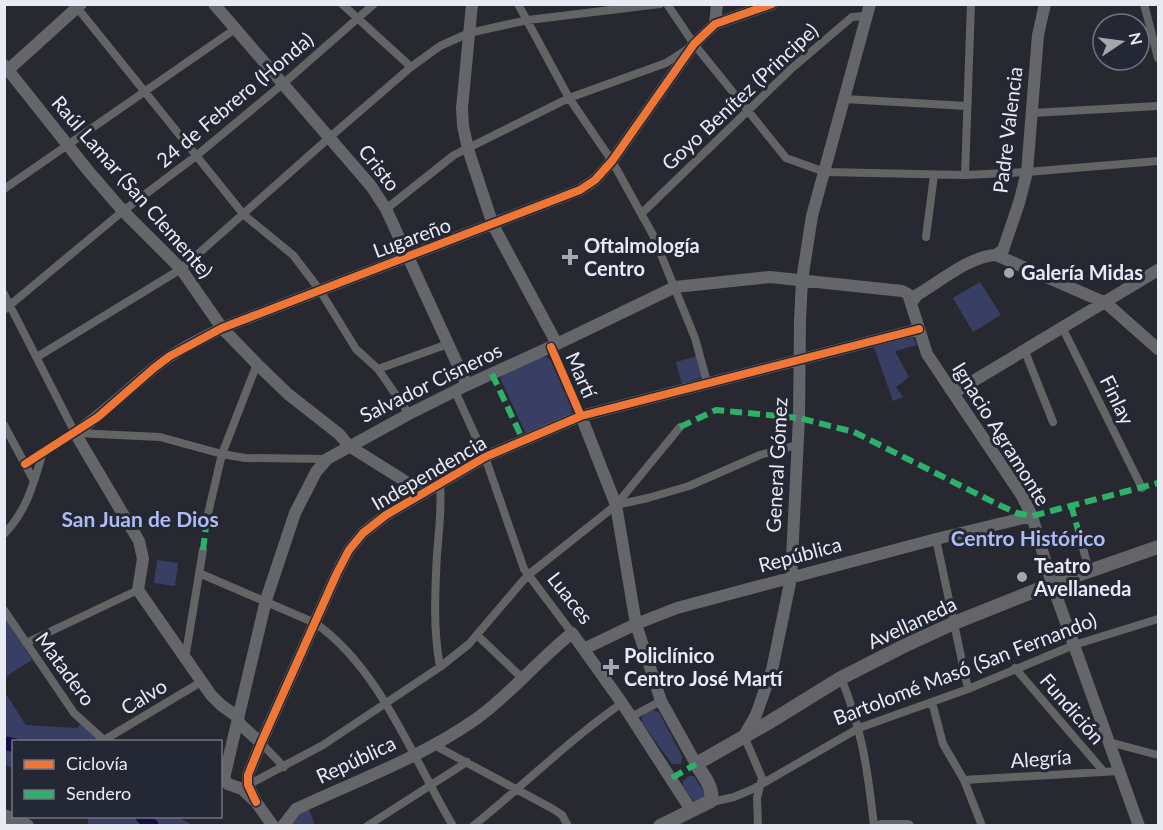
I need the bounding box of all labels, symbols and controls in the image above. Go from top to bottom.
north arrow [1091,12,1151,72]
street label: Goyo Benítez (Principe) [656,18,822,175]
street label: 24 de Febrero (Honda) [151,27,318,172]
text: N [1125,30,1147,47]
street label: Padre Valencia [987,65,1027,195]
street label: Raúl Lamar (San Clemente) [47,90,218,282]
street label: Cristo [354,139,405,195]
street label: Lugareño [369,212,454,262]
place label: Oftalmología Centro [584,233,700,280]
marker: Oftalmología Centro [561,248,579,266]
place label: Galería Midas [1021,260,1143,284]
marker: Galería Midas [1002,266,1016,280]
street label: Salvador Cisneros [355,337,506,427]
street label: Martí [561,348,603,402]
street label: Ignacio Agramonte [948,357,1056,510]
street label: Finlay [1096,371,1140,429]
street label: General Gómez [760,397,792,533]
street label: Independencia [367,430,490,515]
district label: San Juan de Dios [61,506,219,531]
district label: Centro Histórico [951,525,1105,550]
street label: República [756,531,844,577]
place label: Teatro Avellaneda [1033,553,1132,600]
street label: Luaces [543,567,599,628]
marker: Teatro Avellaneda [1015,570,1029,584]
street label: Avellaneda [863,591,960,653]
street label: Bartolomé Masó (San Fernando) [830,607,1100,729]
street label: Matadero [31,627,101,710]
place label: Policlínico Centro José Martí [624,643,784,690]
marker: Policlínico Centro José Martí [602,658,620,676]
street label: Fundición [1036,668,1110,749]
street label: Calvo [116,673,171,719]
street label: República [312,730,399,788]
legend [12,740,222,818]
street label: Alegría [1010,744,1072,772]
text: Ciclovía [66,752,128,774]
text: Sendero [66,782,131,804]

